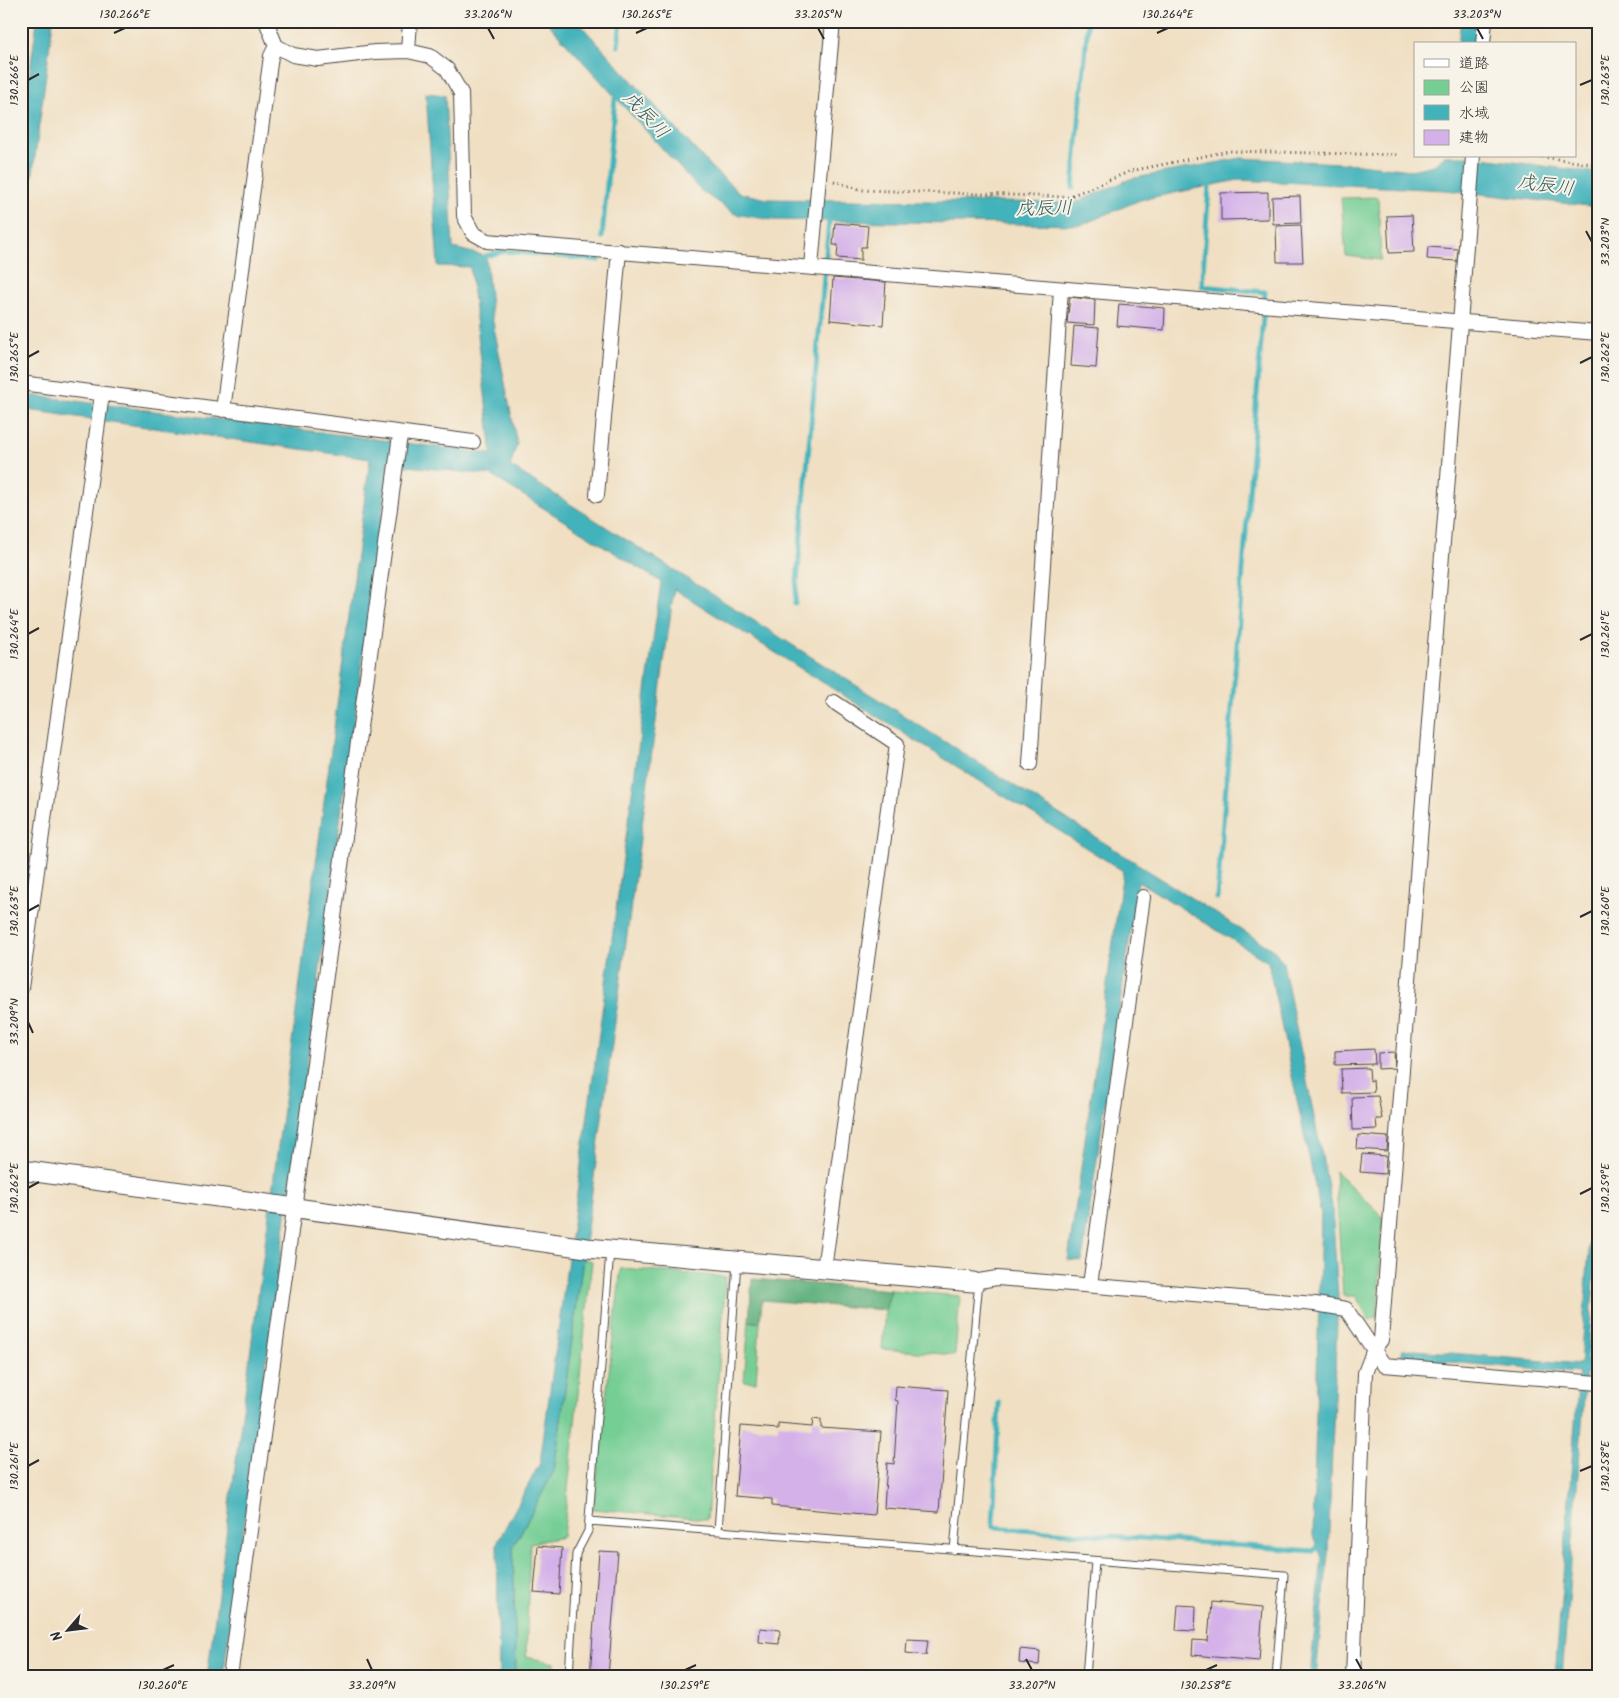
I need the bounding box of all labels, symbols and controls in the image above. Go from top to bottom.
text: 130.266°E [100,5,151,24]
text: 33.206°N [464,5,512,24]
text: 130.265°E [622,5,673,24]
text: 33.205°N [794,5,842,24]
text: 130.264°E [1143,5,1194,24]
text: 33.203°N [1453,5,1501,24]
legend [1414,42,1576,158]
text: 道路 [1459,52,1489,76]
text: 130.266°E [5,54,24,105]
text: 130.263°E [1596,54,1615,106]
text: 公園 [1459,76,1489,100]
water label: 戊辰川 [615,84,676,146]
text: 水域 [1459,102,1489,126]
text: 建物 [1459,126,1489,150]
water label: 戊辰川 [1515,167,1576,205]
water label: 戊辰川 [1015,194,1073,224]
text: 33.203°N [1596,218,1615,266]
text: 130.262°E [1596,330,1615,383]
text: 130.265°E [5,331,24,382]
text: 130.264°E [5,608,24,659]
text: 130.261°E [1596,609,1615,658]
text: 130.263°E [5,885,24,937]
text: 130.260°E [1596,885,1615,936]
text: 33.209°N [5,998,24,1046]
text: 130.262°E [5,1161,24,1214]
text: 130.259°E [1596,1162,1615,1213]
text: 130.258°E [1596,1439,1615,1492]
text: 130.261°E [5,1441,24,1490]
north arrow [42,1606,92,1656]
text: N [46,1626,69,1645]
text: 130.260°E [138,1676,189,1695]
text: 33.209°N [348,1676,396,1695]
text: 130.259°E [660,1676,711,1695]
text: 33.207°N [1008,1676,1056,1695]
text: 130.258°E [1180,1676,1233,1695]
text: 33.206°N [1338,1676,1386,1695]

